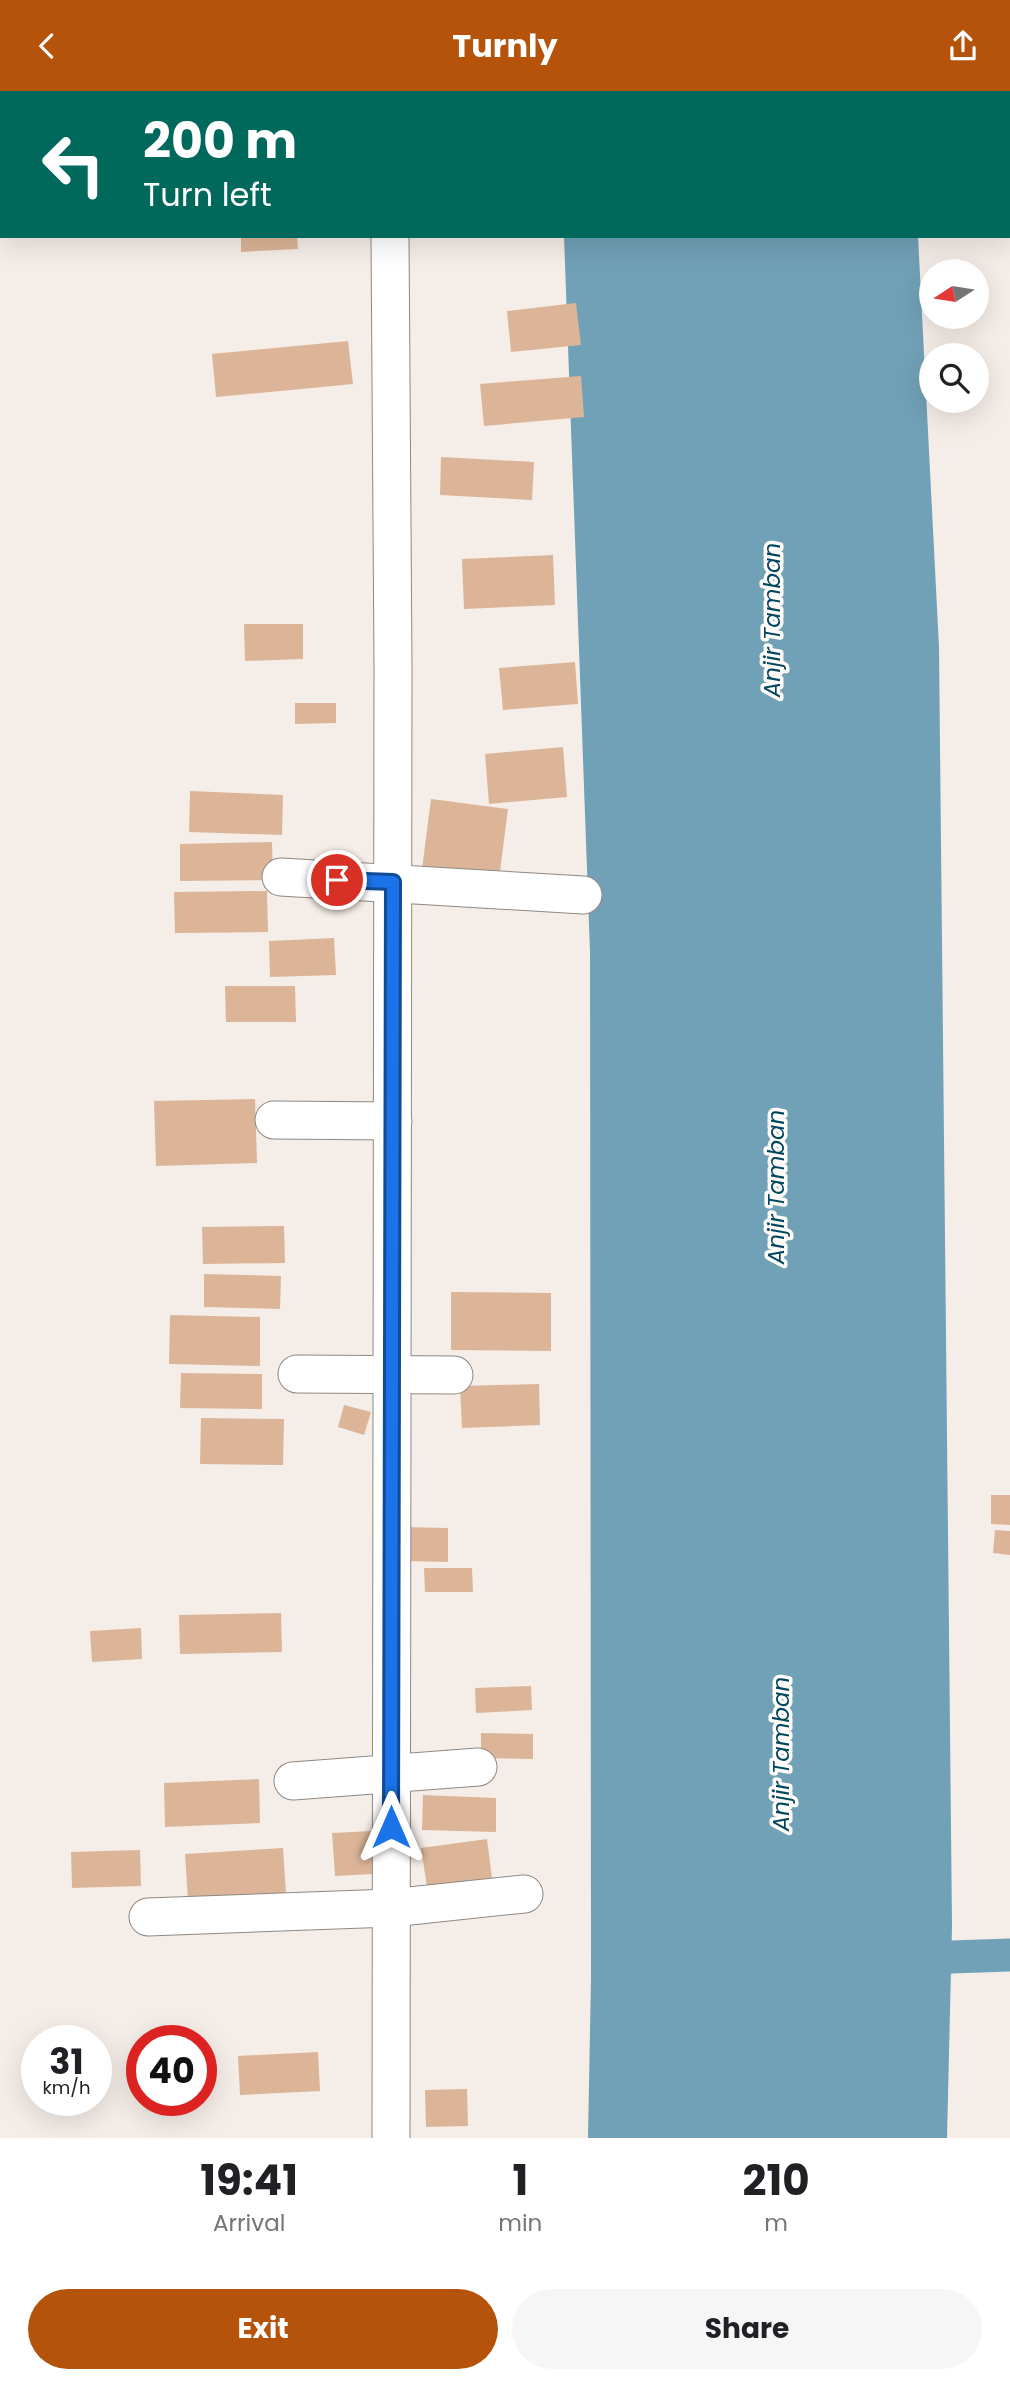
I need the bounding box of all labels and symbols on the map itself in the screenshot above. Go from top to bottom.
north arrow [919,259,989,329]
water label: Anjir Tamban [756,543,788,698]
pin [307,850,367,910]
water label: Anjir Tamban [760,1110,792,1265]
water label: Anjir Tamban [765,1677,797,1832]
position arrow [354,1790,428,1864]
speed limit sign: 40 [126,2025,217,2116]

